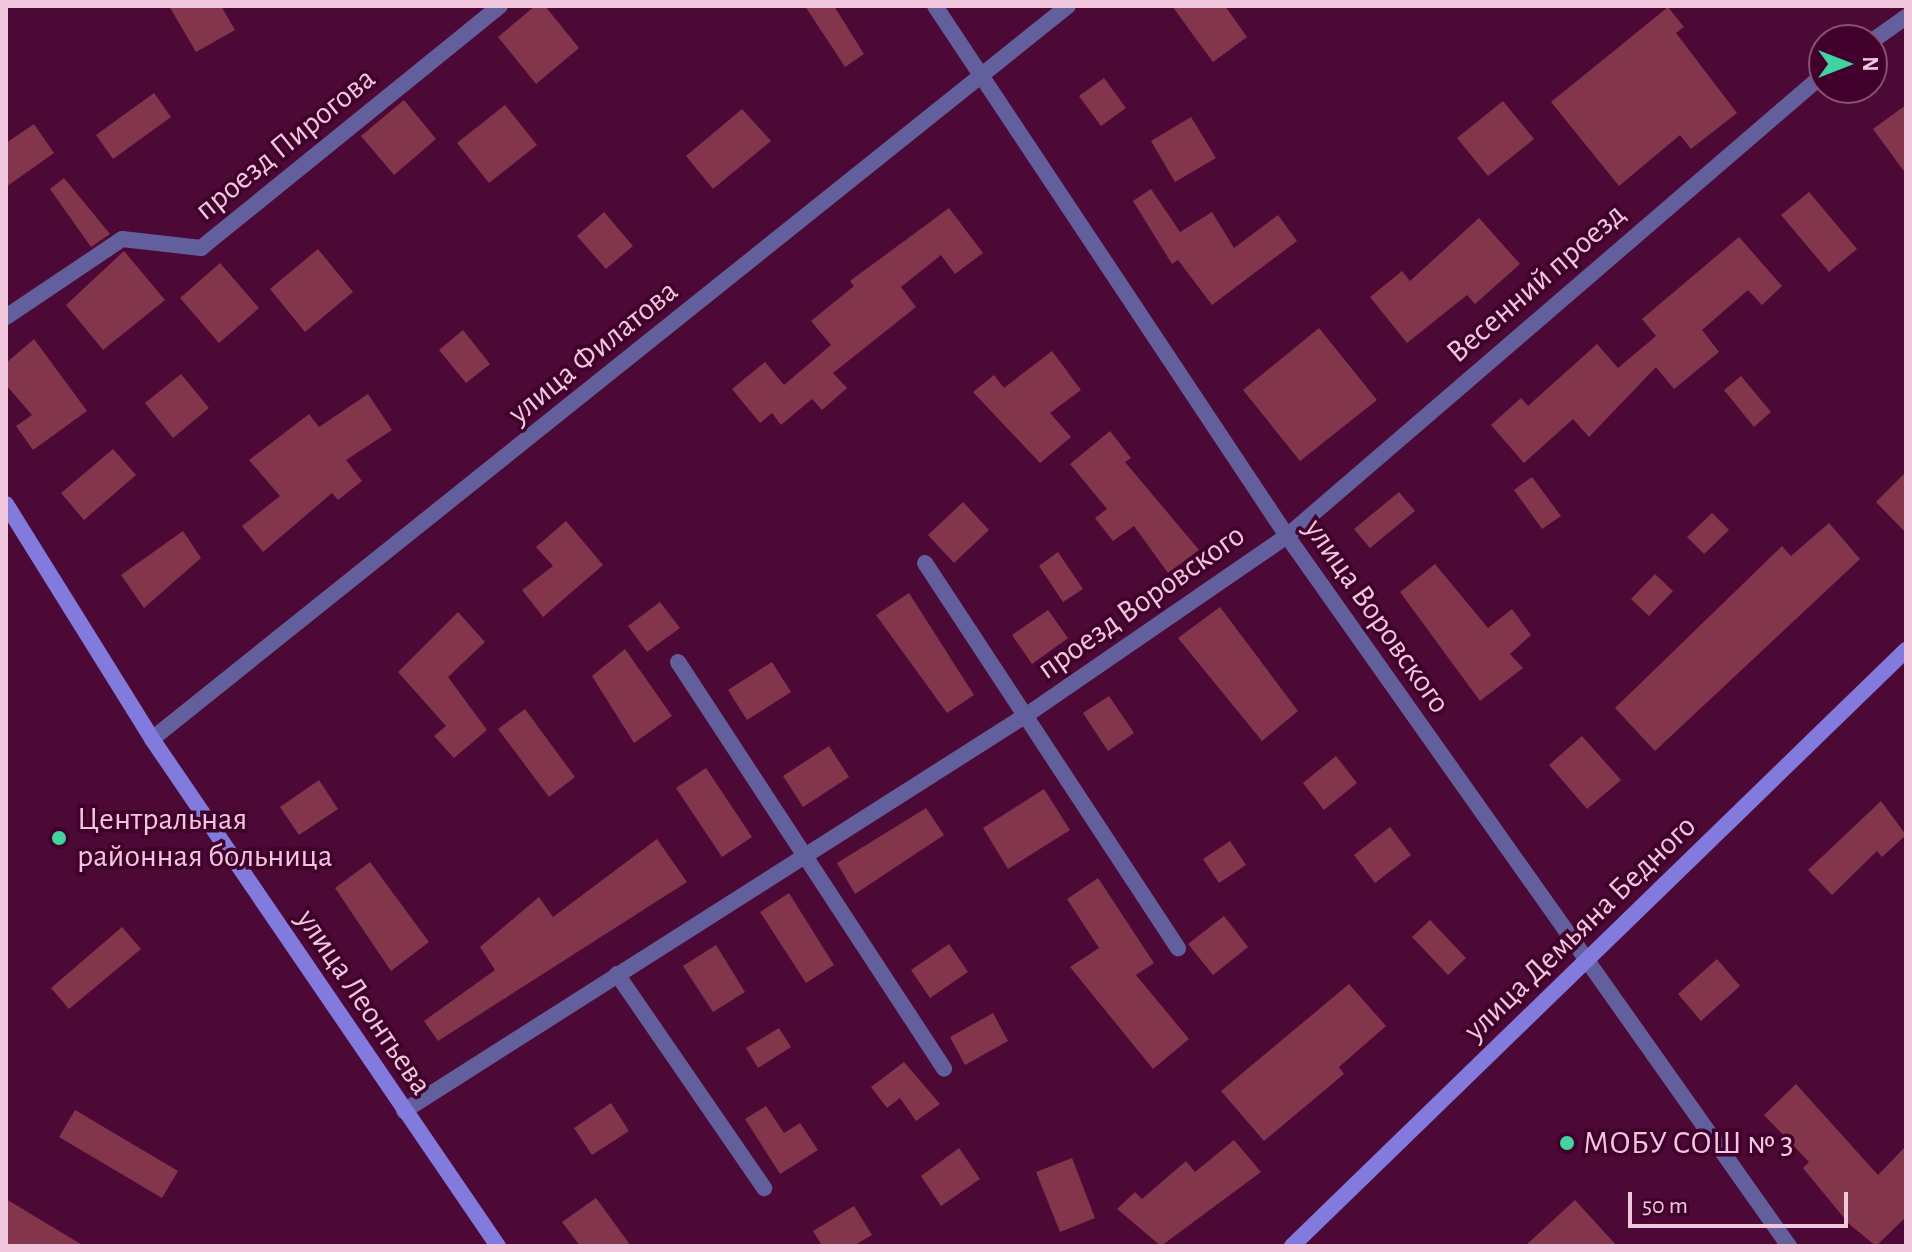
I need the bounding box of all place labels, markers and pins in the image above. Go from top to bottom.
place label: Центральная районная больница [77,801,333,876]
marker: Центральная районная больница [48,827,70,849]
place label: МОБУ СОШ № 3 [1583,1124,1793,1162]
marker: МОБУ СОШ № 3 [1558,1134,1576,1152]

